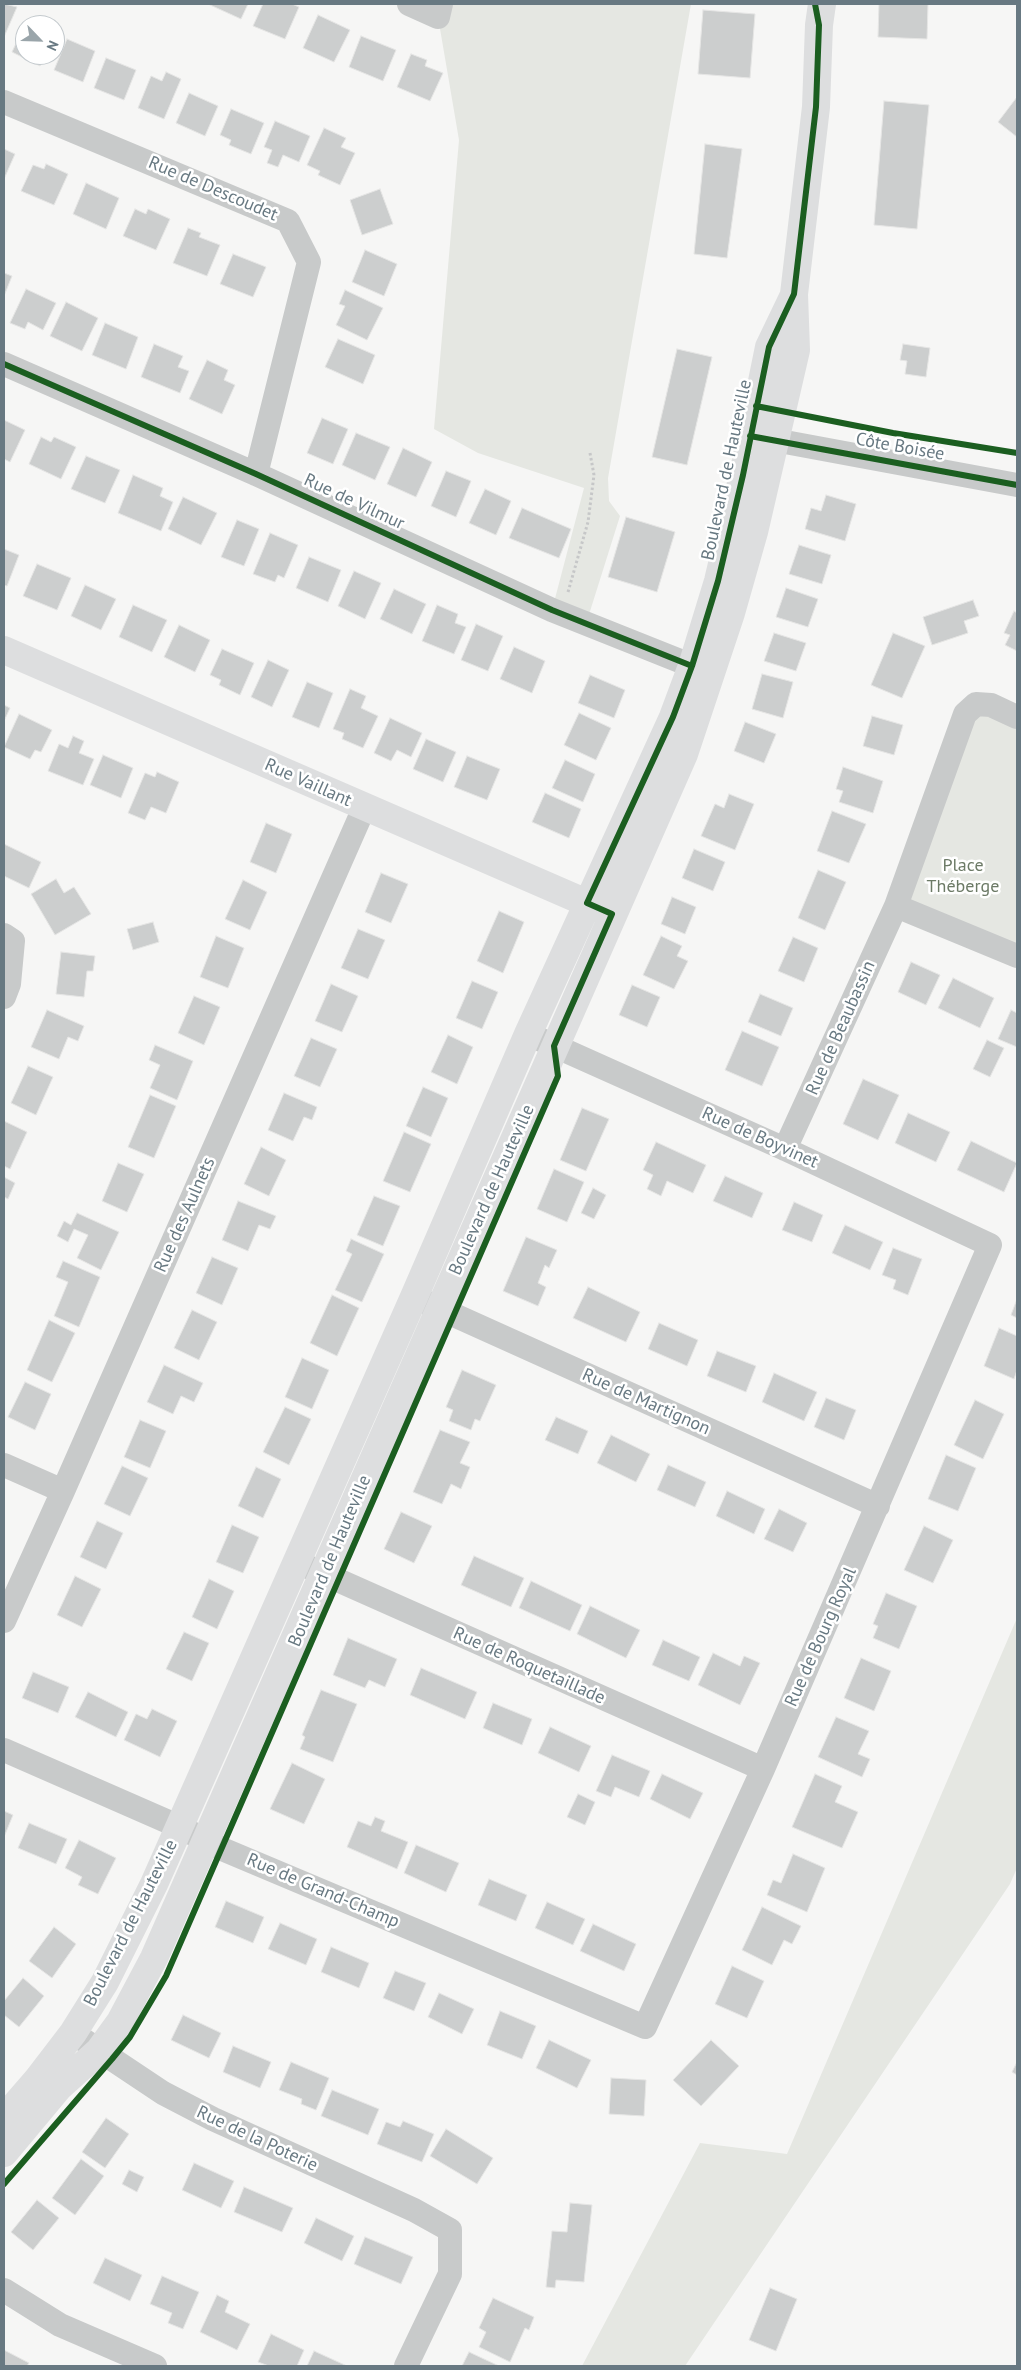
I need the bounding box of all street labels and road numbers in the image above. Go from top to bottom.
street label: Rue de Descoudet [145,152,281,226]
street label: Boulevard de Hauteville [697,378,757,562]
street label: Côte Boisée [854,429,946,465]
street label: Rue de Vilmur [300,469,408,535]
street label: Rue Vaillant [261,754,355,812]
street label: Rue de Beaubassin [802,958,880,1098]
street label: Boulevard de Hauteville [445,1101,539,1279]
street label: Rue de Boyvinet [699,1103,821,1173]
street label: Rue des Aulnets [150,1154,220,1276]
street label: Rue de Martignon [579,1364,713,1440]
street label: Boulevard de Hauteville [284,1472,376,1650]
street label: Rue de Bourg Royal [781,1564,861,1710]
street label: Rue de Roquetaillade [450,1623,608,1709]
street label: Boulevard de Hauteville [80,1836,182,2010]
street label: Rue de Grand-Champ [244,1849,402,1933]
street label: Rue de la Poterie [193,2102,321,2176]

